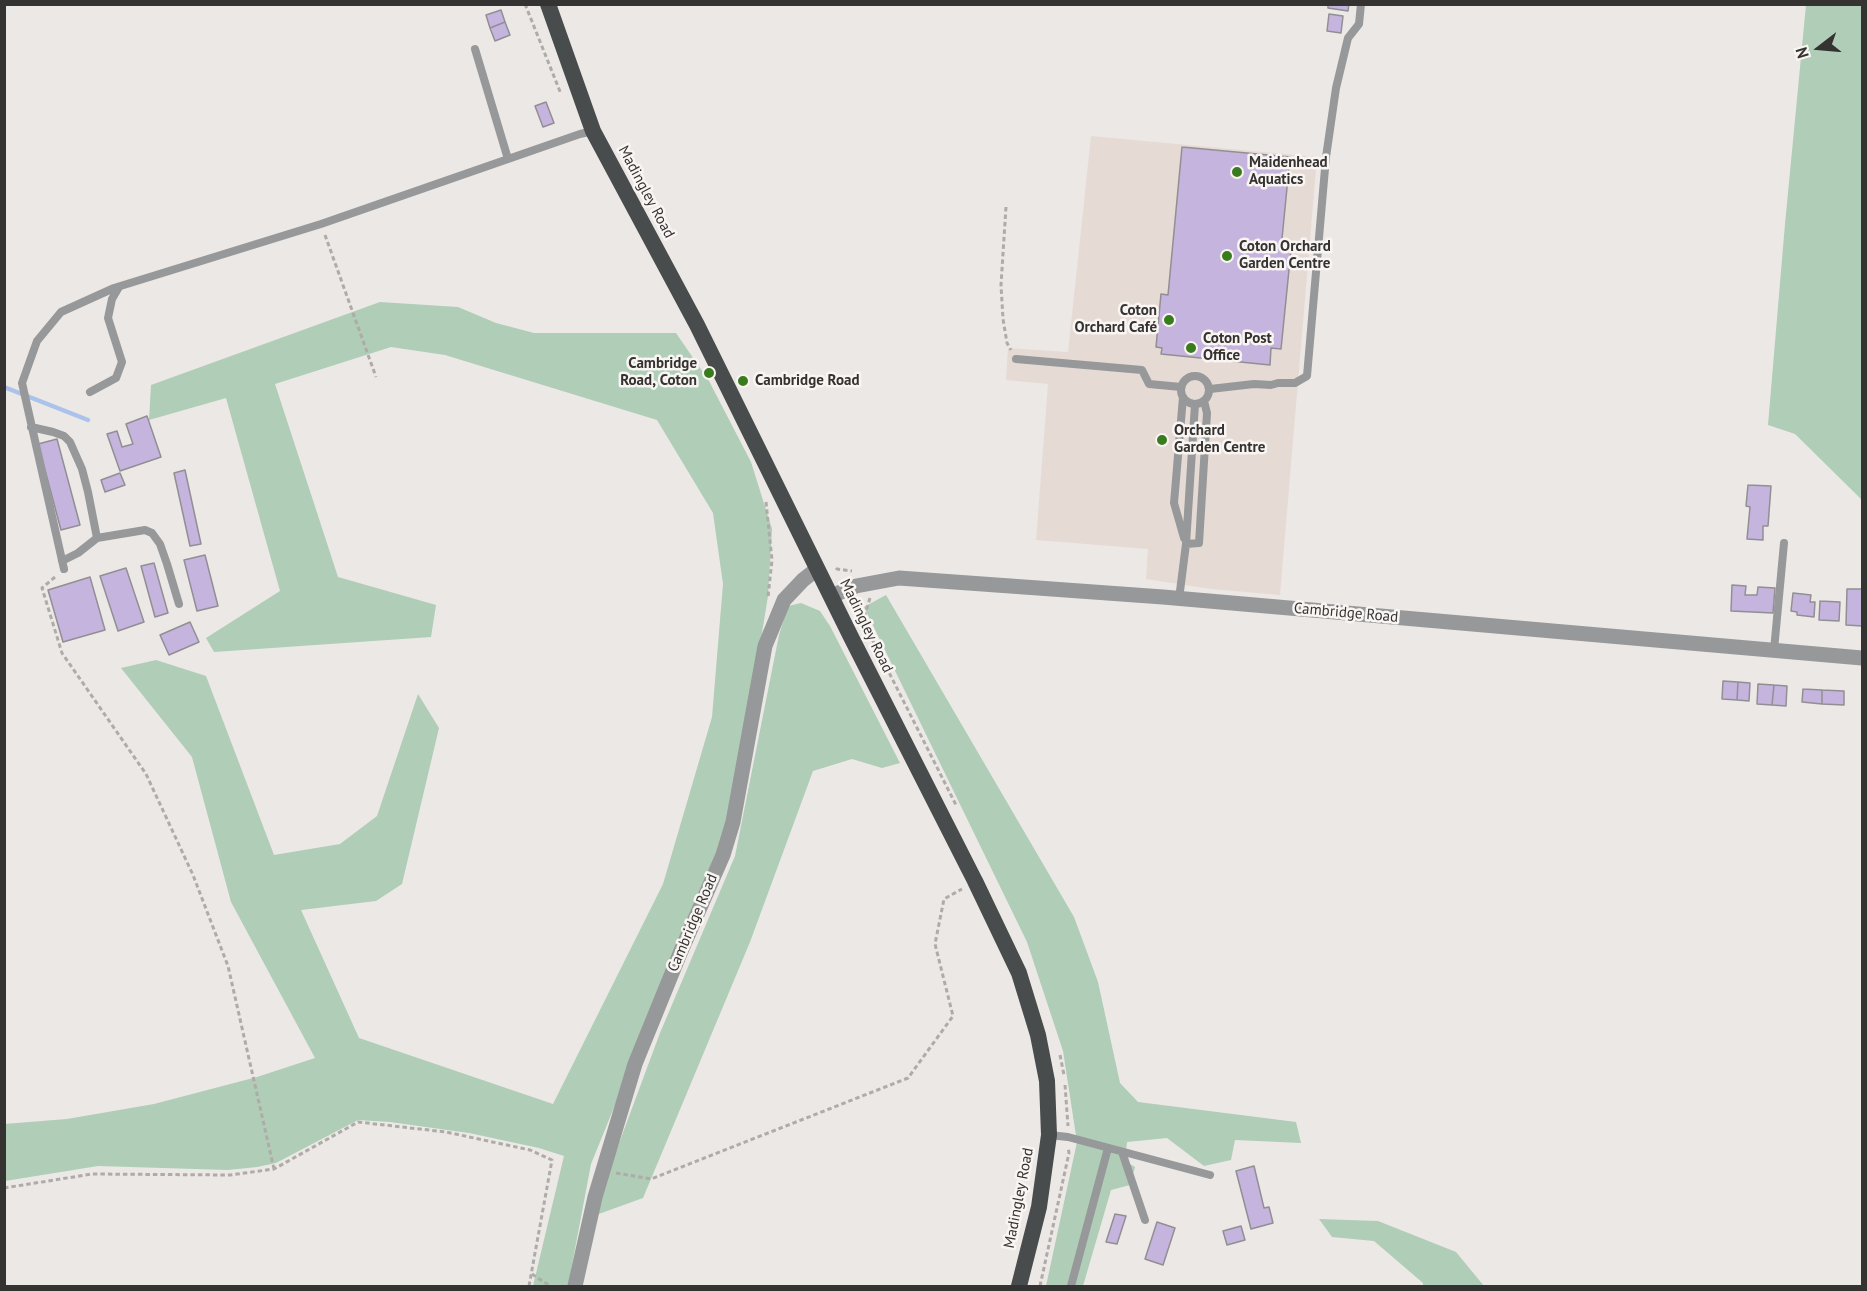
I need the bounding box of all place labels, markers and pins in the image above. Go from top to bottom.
place label: Maidenhead Aquatics [1249,154,1328,189]
marker: Maidenhead Aquatics [1230,165,1244,179]
place label: Coton Orchard Garden Centre [1239,238,1331,273]
marker: Coton Orchard Garden Centre [1220,249,1234,263]
place label: Coton Orchard Café [1074,302,1157,337]
marker: Coton Orchard Café [1162,313,1176,327]
place label: Coton Post Office [1203,330,1272,365]
marker: Coton Post Office [1184,341,1198,355]
place label: Cambridge Road, Coton [620,355,697,390]
marker: Cambridge Road, Coton [702,366,716,380]
place label: Cambridge Road [755,372,860,390]
marker: Cambridge Road [736,374,750,388]
place label: Orchard Garden Centre [1174,422,1265,457]
marker: Orchard Garden Centre [1155,433,1169,447]

